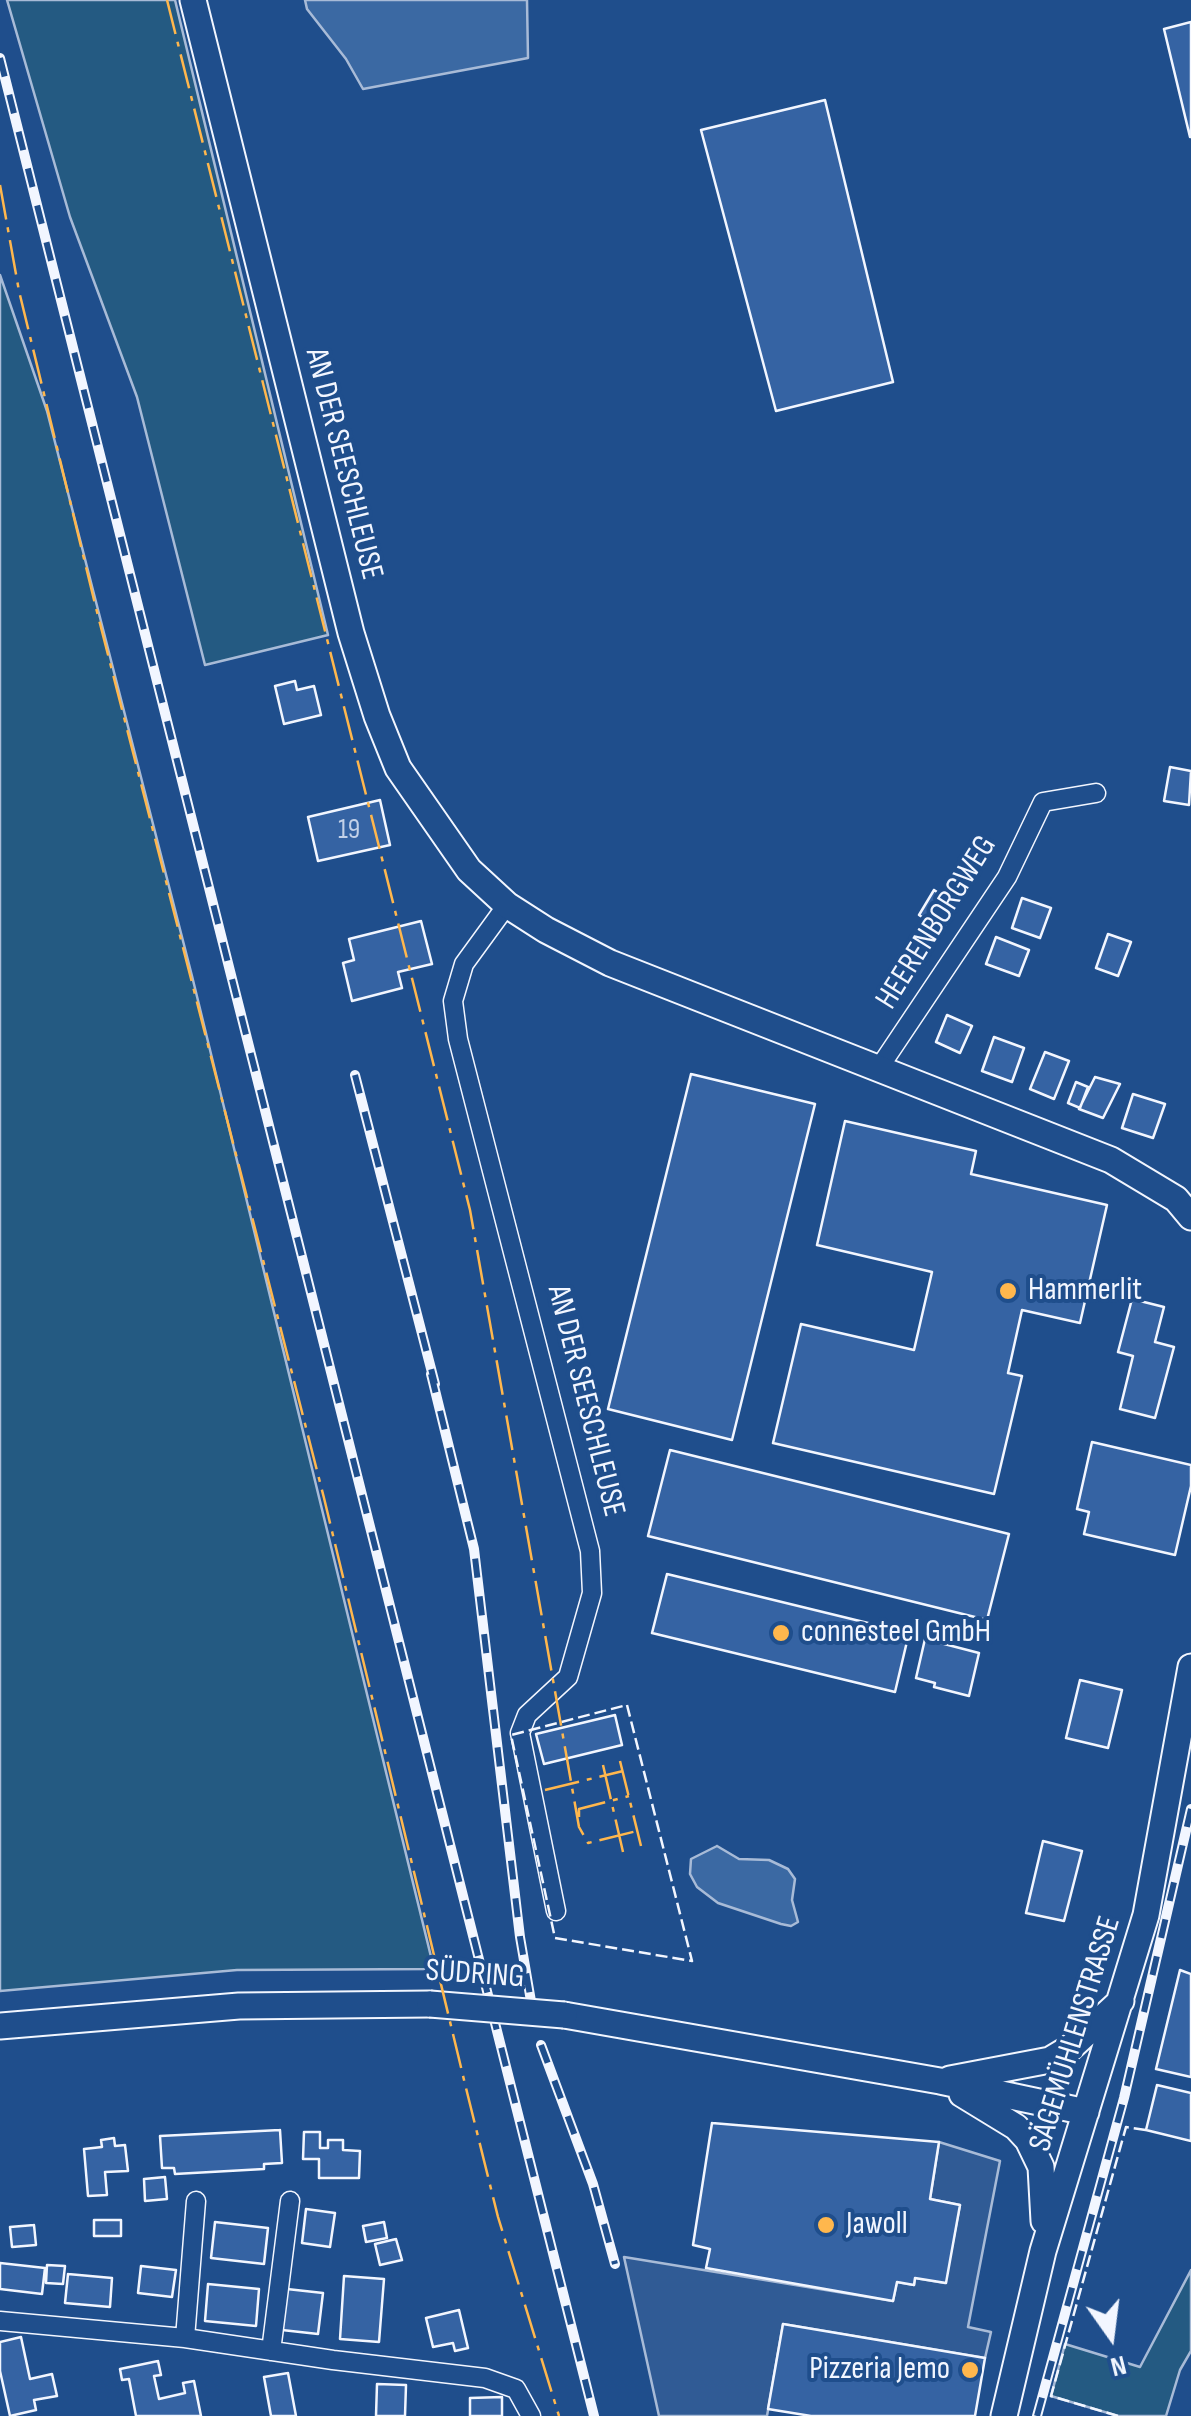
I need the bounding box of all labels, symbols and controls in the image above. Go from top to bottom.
street label: AN DER SEESCHLEUSE [296,344,390,584]
house number: 19 [338,814,360,848]
street label: HEERENBORGWEG [869,829,1005,1017]
place label: Hammerlit [1028,1272,1142,1310]
marker: Hammerlit [997,1280,1019,1302]
street label: AN DER SEESCHLEUSE [538,1281,632,1521]
place label: connesteel GmbH [801,1614,991,1652]
marker: connesteel GmbH [770,1622,792,1644]
street label: SÄGEMÜHLENSTRASSE [1022,1912,1130,2156]
street label: SÜDRING [424,1952,526,1998]
place label: Jawoll [846,2206,908,2244]
marker: Jawoll [815,2214,837,2236]
north arrow [1061,2286,1161,2386]
text: N [1107,2348,1130,2383]
place label: Pizzeria Jemo [809,2351,950,2389]
marker: Pizzeria Jemo [959,2359,981,2381]

